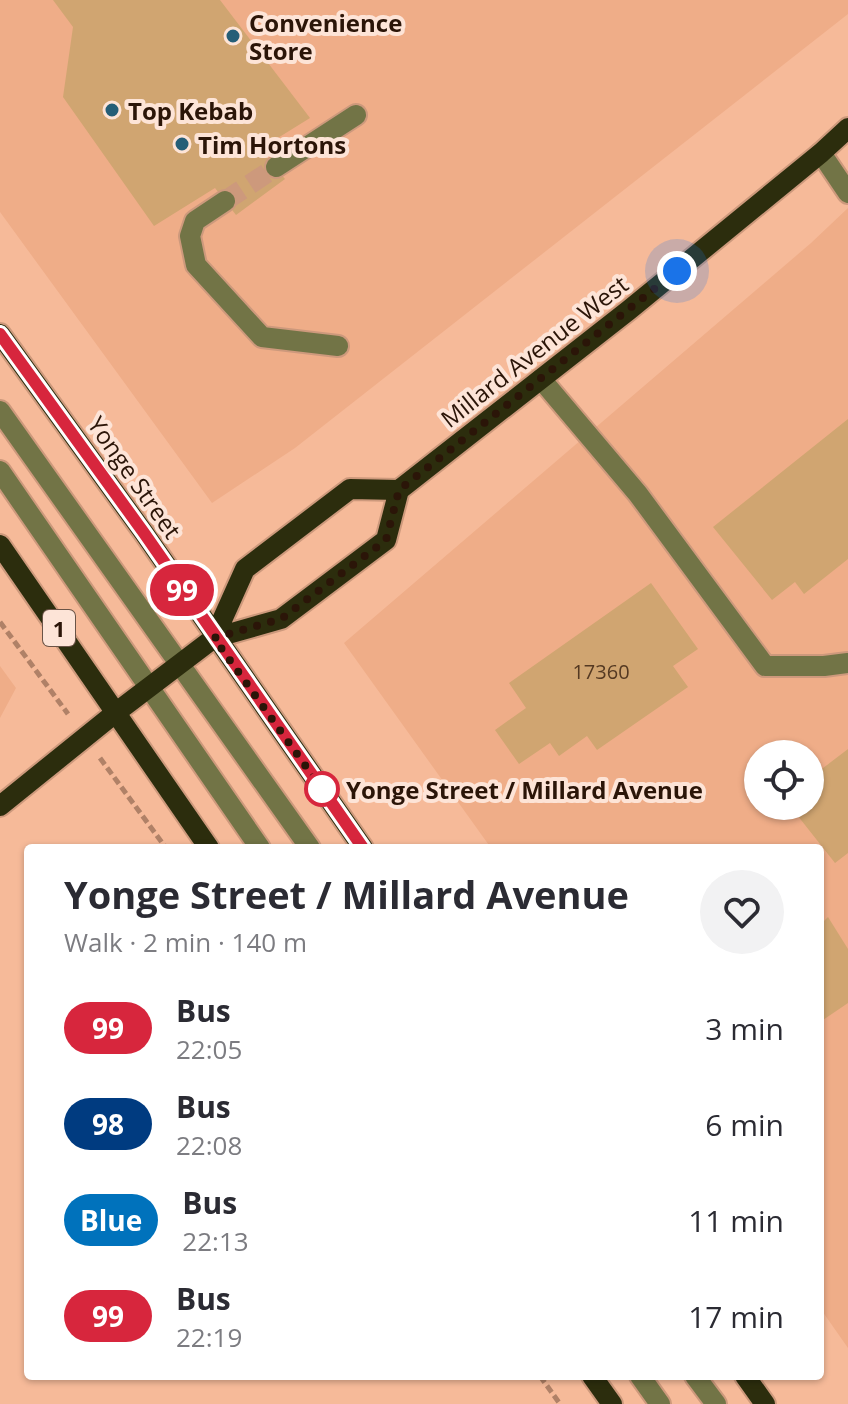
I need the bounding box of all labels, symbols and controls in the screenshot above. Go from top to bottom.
place label: Convenience Store [249,6,402,67]
marker: Convenience Store [224,27,242,45]
place label: Top Kebab [128,94,253,127]
marker: Top Kebab [103,101,121,119]
place label: Tim Hortons [198,128,346,161]
marker: Tim Hortons [173,135,191,153]
your location [657,251,697,291]
street label: Millard Avenue West [434,267,634,435]
street label: Yonge Street [81,409,189,545]
line badge: 99 [146,564,218,616]
text: 99 [166,571,198,609]
road number: 1 [43,610,75,646]
house number: 17360 [572,658,630,685]
map controls [744,740,824,820]
button: locate [744,740,824,820]
marker: Yonge Street / Millard Avenue [305,772,339,806]
place label: Yonge Street / Millard Avenue [346,773,703,806]
text: Yonge Street / Millard Avenue [64,868,629,920]
button: heart [700,870,784,954]
text: Walk · 2 min · 140 m [64,924,307,960]
text: Bus [176,990,231,1031]
text: 3 min [705,1008,784,1049]
text: 99 [92,1009,124,1047]
text: 22:05 [176,1031,242,1067]
text: Bus [176,1086,231,1127]
text: 6 min [705,1104,784,1145]
text: 98 [92,1105,124,1143]
text: 22:08 [176,1127,242,1163]
text: Bus [182,1182,237,1223]
text: 11 min [688,1200,784,1241]
text: Blue [80,1201,142,1239]
text: 22:13 [182,1223,249,1259]
text: Bus [176,1278,231,1319]
text: 17 min [688,1296,784,1337]
text: 99 [92,1297,124,1335]
text: 22:19 [176,1319,242,1355]

